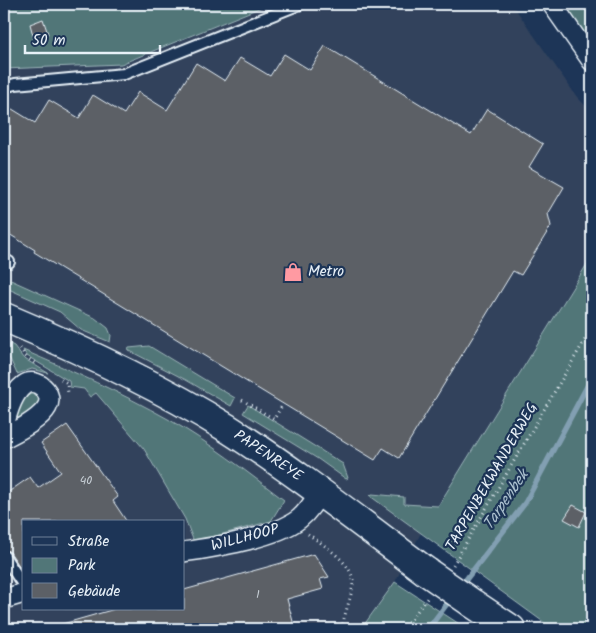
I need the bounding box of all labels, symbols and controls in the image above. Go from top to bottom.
scale bar [25,22,160,54]
text: 50 m [32,29,66,53]
place label: Metro [308,260,344,284]
shop icon: Metro [282,261,304,283]
street label: TARPENBEKWANDERWEG [440,398,544,556]
street label: PAPENREYE [228,424,309,489]
water label: Tarpenbek [477,463,537,535]
house number: 40 [80,471,92,490]
street label: WILLHOOP [208,517,282,559]
legend [22,520,185,610]
text: Straße [68,530,110,554]
text: Park [68,554,96,578]
text: Gebäude [68,580,121,604]
house number: 1 [256,585,260,604]

